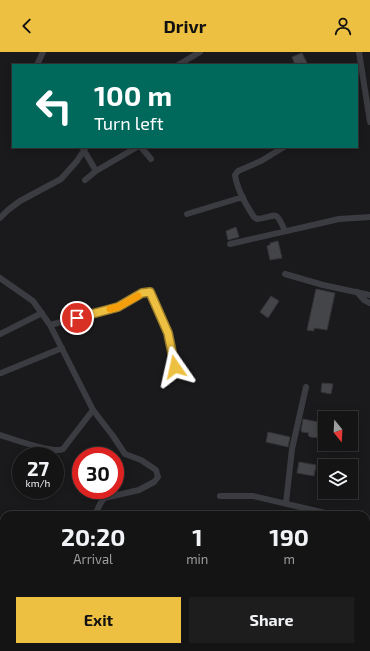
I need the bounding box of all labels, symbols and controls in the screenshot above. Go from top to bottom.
icon: back [16,15,38,37]
text: Drivr [164,15,206,37]
icon: person [332,15,354,37]
text: 100 m [94,78,172,112]
icon: left [28,80,80,132]
text: Turn left [94,112,164,134]
pin [60,301,94,335]
icon: arrive [66,307,88,329]
position arrow [154,346,196,388]
north arrow [318,411,358,451]
map controls [318,411,358,499]
speed limit sign: 30 [72,447,124,499]
text: 27 [27,456,49,480]
button: layers [318,459,358,499]
text: km/h [26,477,50,489]
text: 20:20 [61,522,125,551]
text: 1 [192,522,203,551]
text: 190 [269,522,309,551]
text: Arrival [73,551,113,567]
text: min [186,551,208,567]
text: m [283,551,295,567]
button: Exit [16,597,181,643]
button: Share [189,597,354,643]

